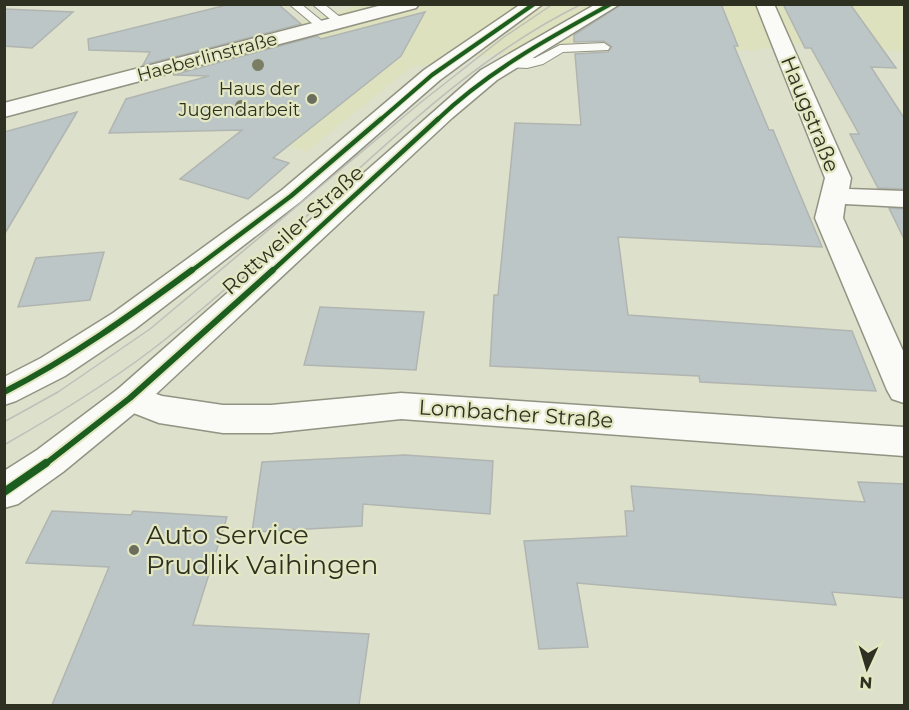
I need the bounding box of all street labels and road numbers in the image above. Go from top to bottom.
street label: Haeberlinstraße [134,28,280,86]
street label: Haugstraße [776,52,845,176]
street label: Rottweiler Straße [217,160,369,300]
street label: Lombacher Straße [418,394,614,433]

